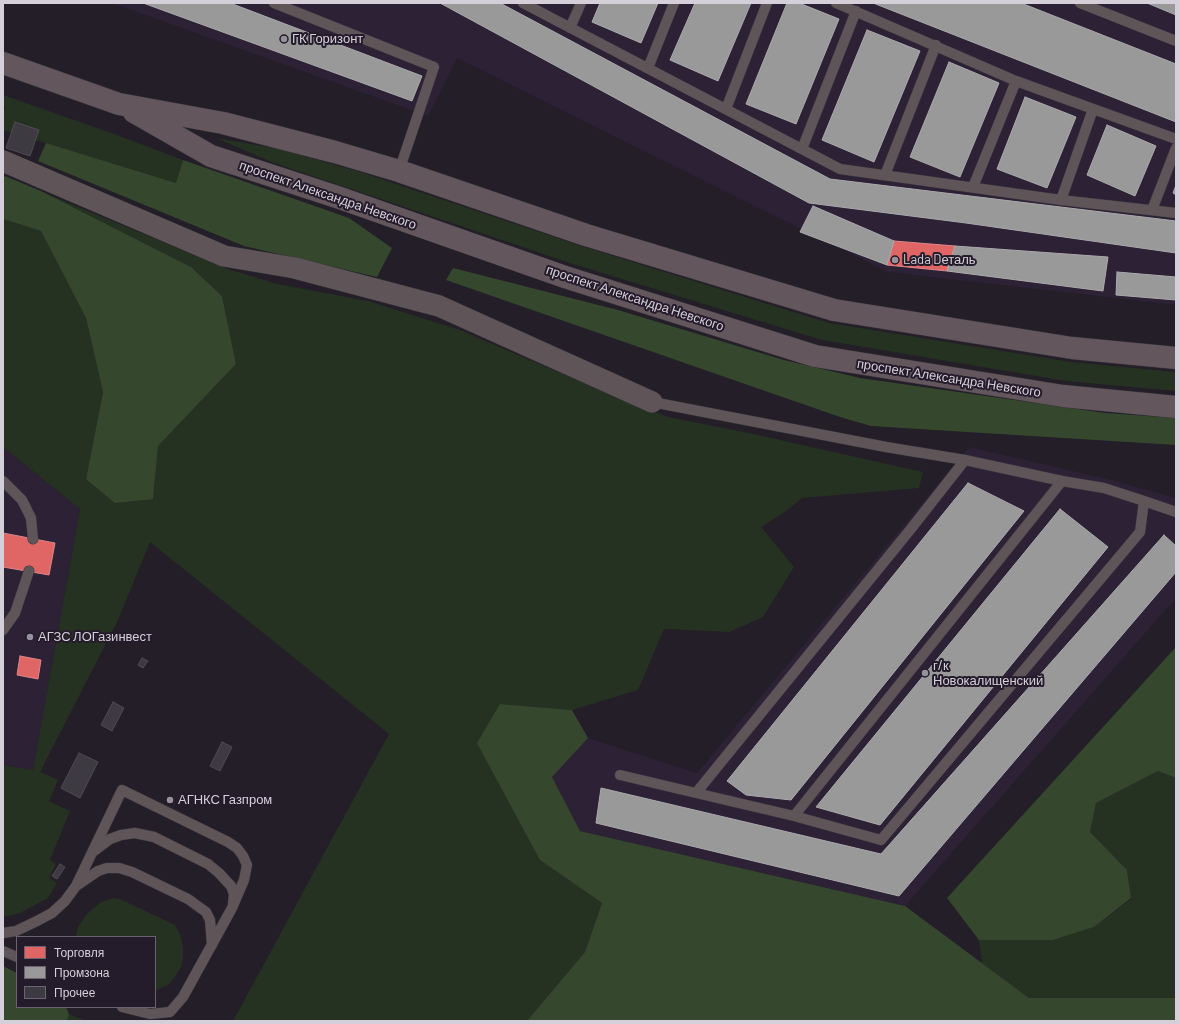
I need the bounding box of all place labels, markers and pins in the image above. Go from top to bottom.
place label: ГК Горизонт [292,31,363,47]
marker: ГК Горизонт [279,34,289,44]
place label: Lada Dеталь [903,252,976,268]
marker: Lada Dеталь [890,255,900,265]
place label: АГЗС ЛОГазинвест [38,629,152,645]
marker: АГЗС ЛОГазинвест [25,632,35,642]
place label: г/к Новокалищенский [933,658,1043,689]
marker: г/к Новокалищенский [920,668,930,678]
place label: АГНКС Газпром [178,792,272,808]
marker: АГНКС Газпром [165,795,175,805]

